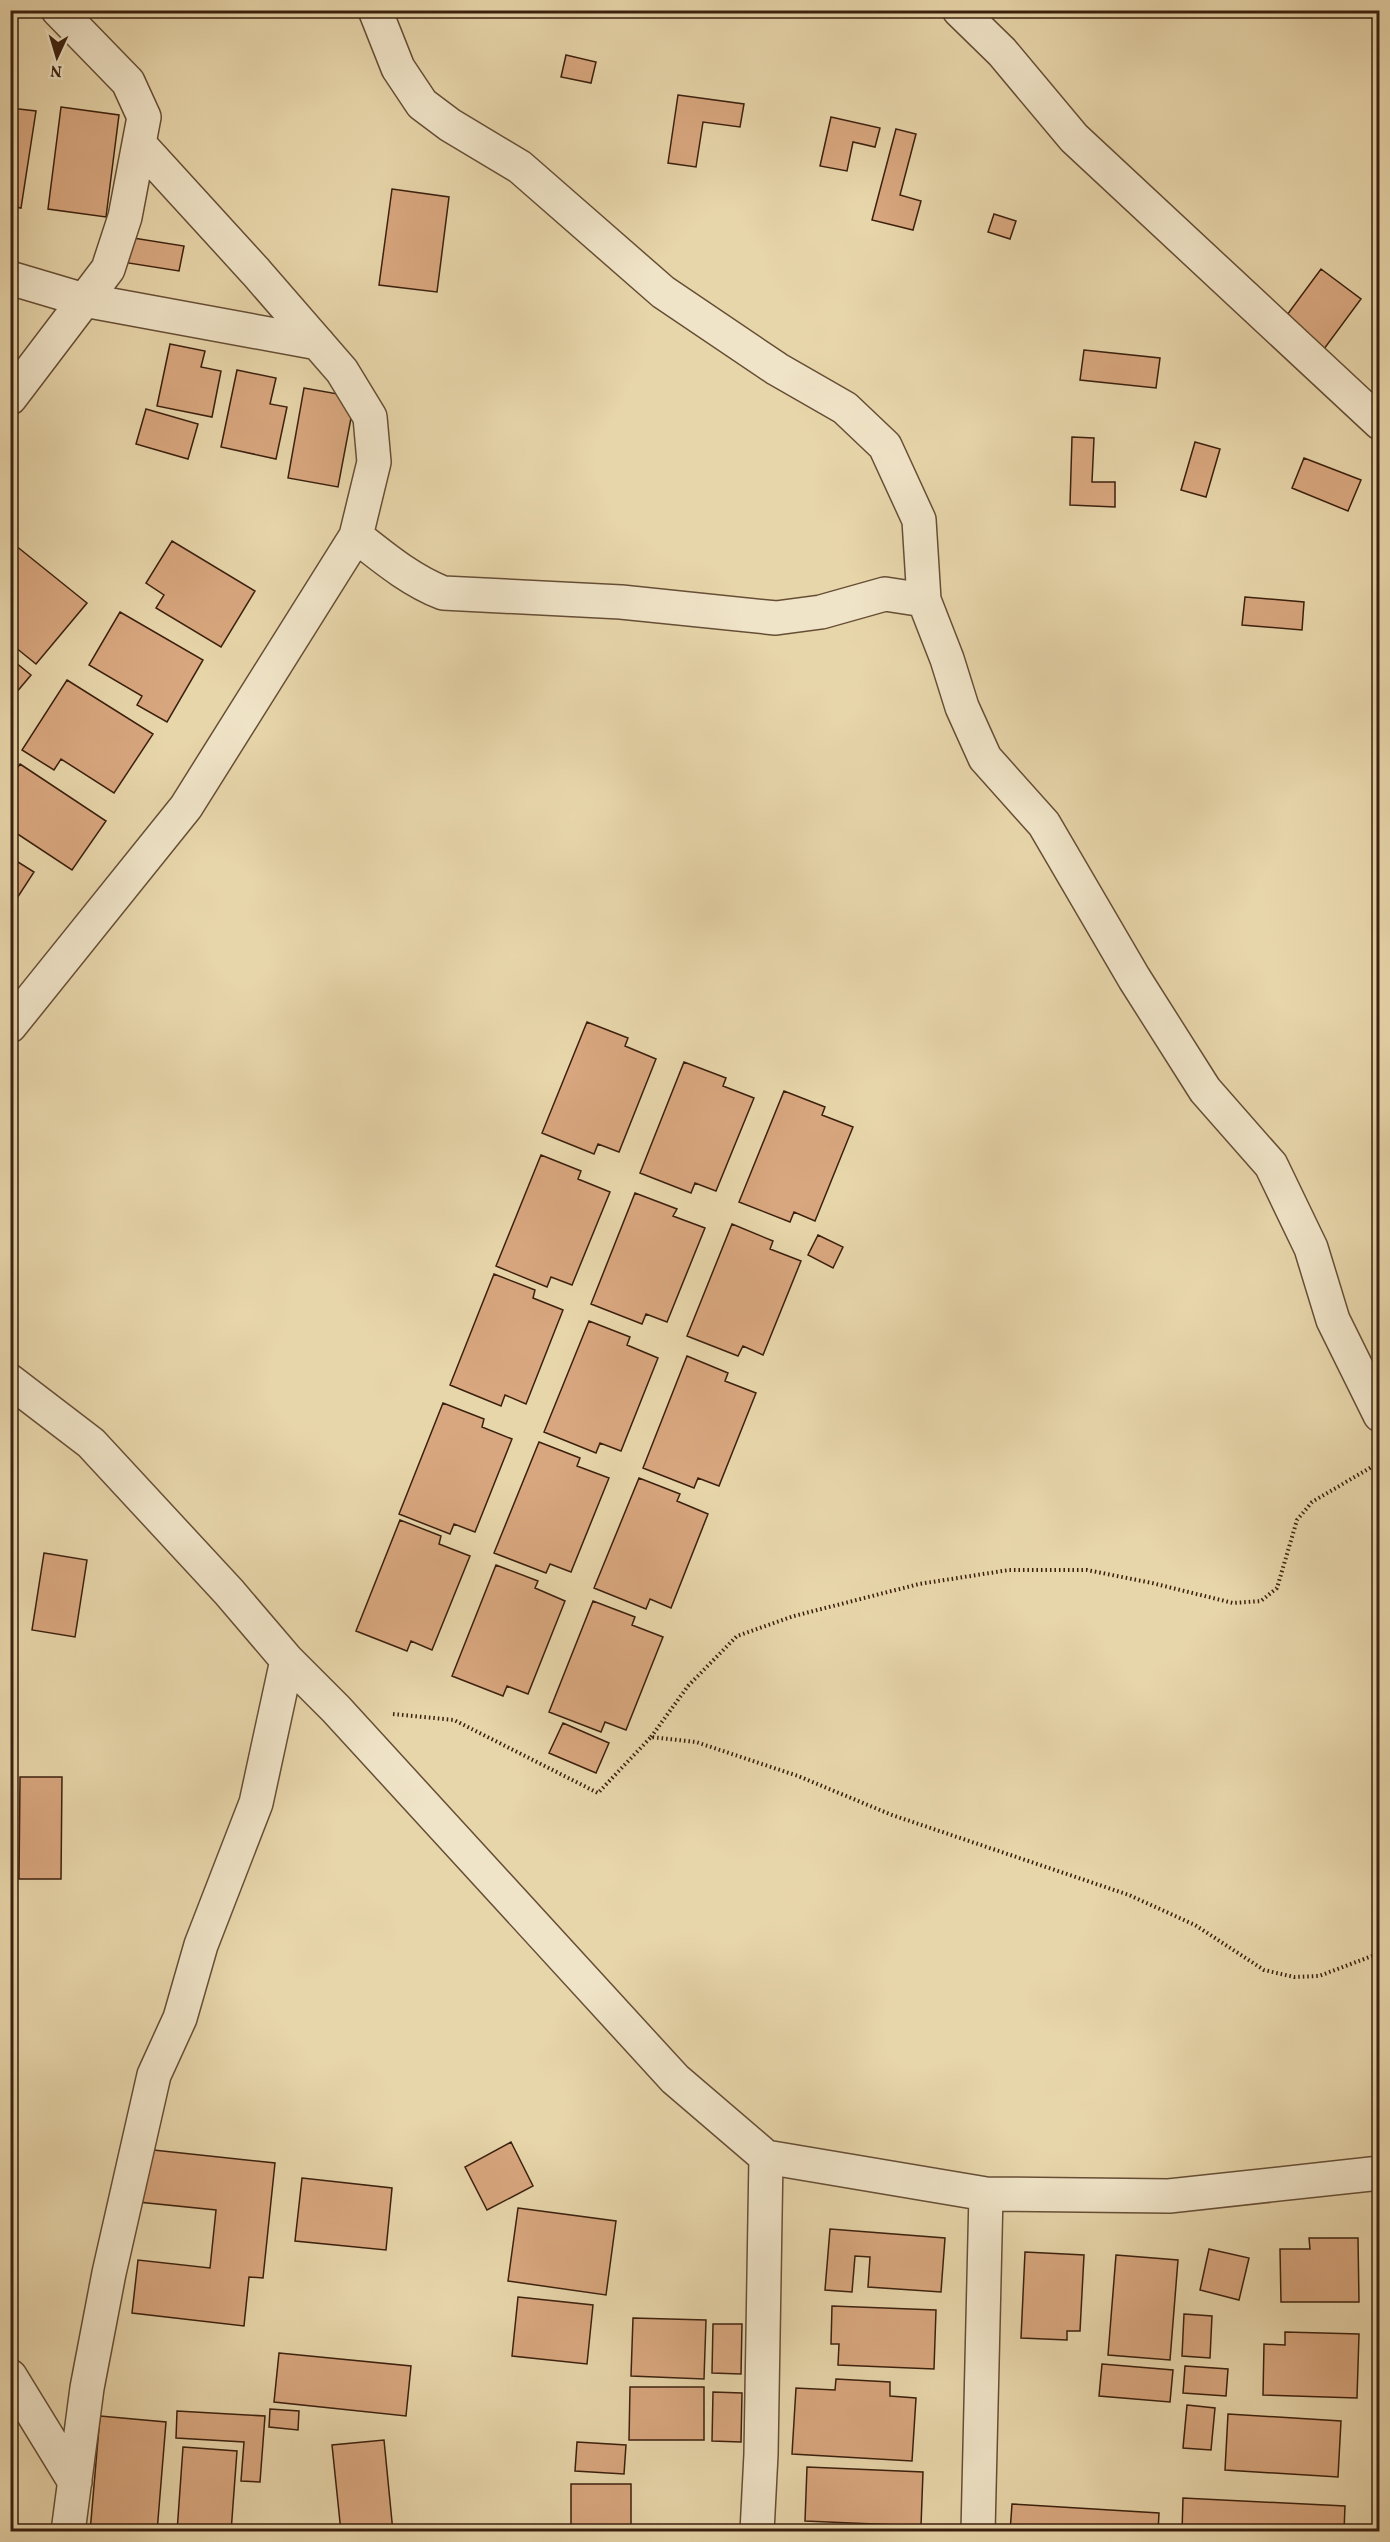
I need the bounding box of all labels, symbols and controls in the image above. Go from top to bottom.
north arrow [27,27,87,87]
text: N [49,59,63,81]

